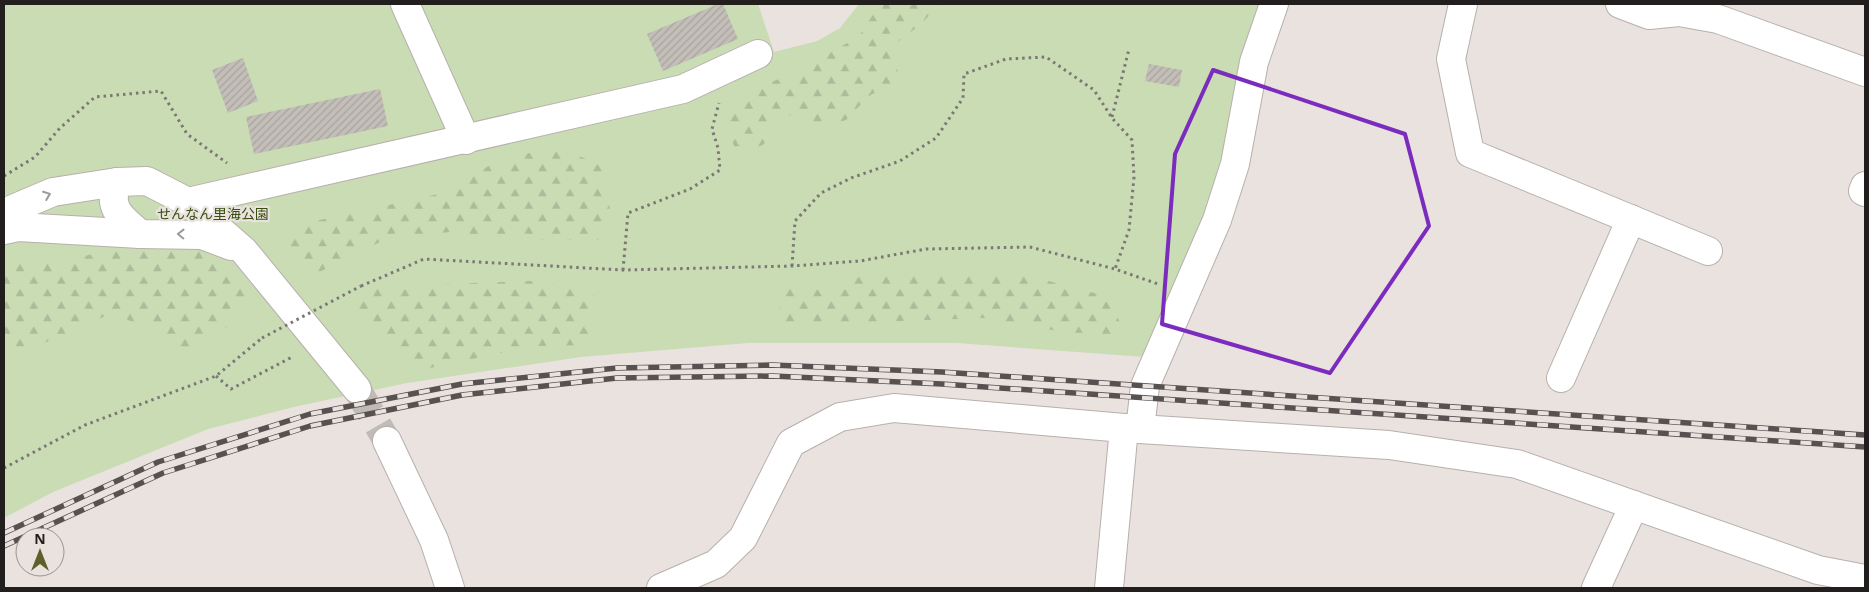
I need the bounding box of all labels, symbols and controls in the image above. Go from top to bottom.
one-way arrow [42,191,51,201]
park label: せんなん里海公園 [157,204,269,223]
one-way arrow [177,229,185,240]
north arrow [15,527,65,577]
text: N [34,529,46,548]

